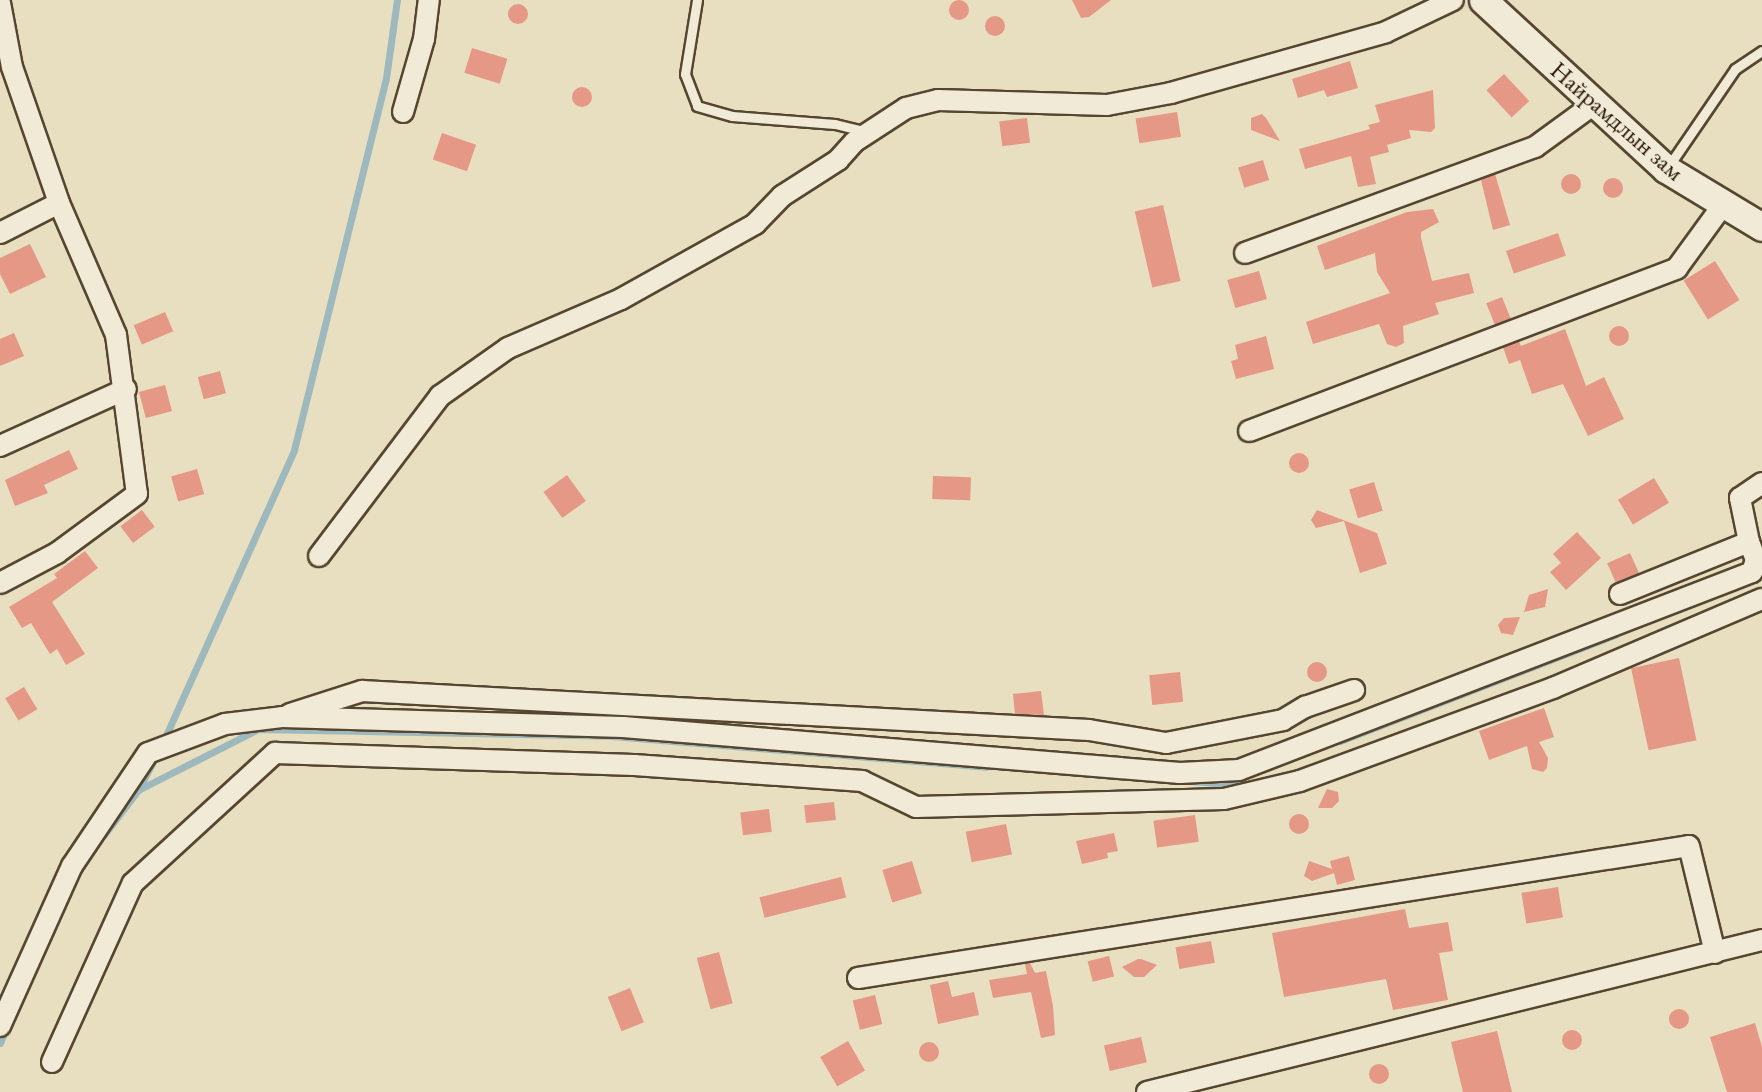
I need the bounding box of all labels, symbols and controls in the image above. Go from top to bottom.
street label: Найрамдлын зам [1545,56,1689,186]

